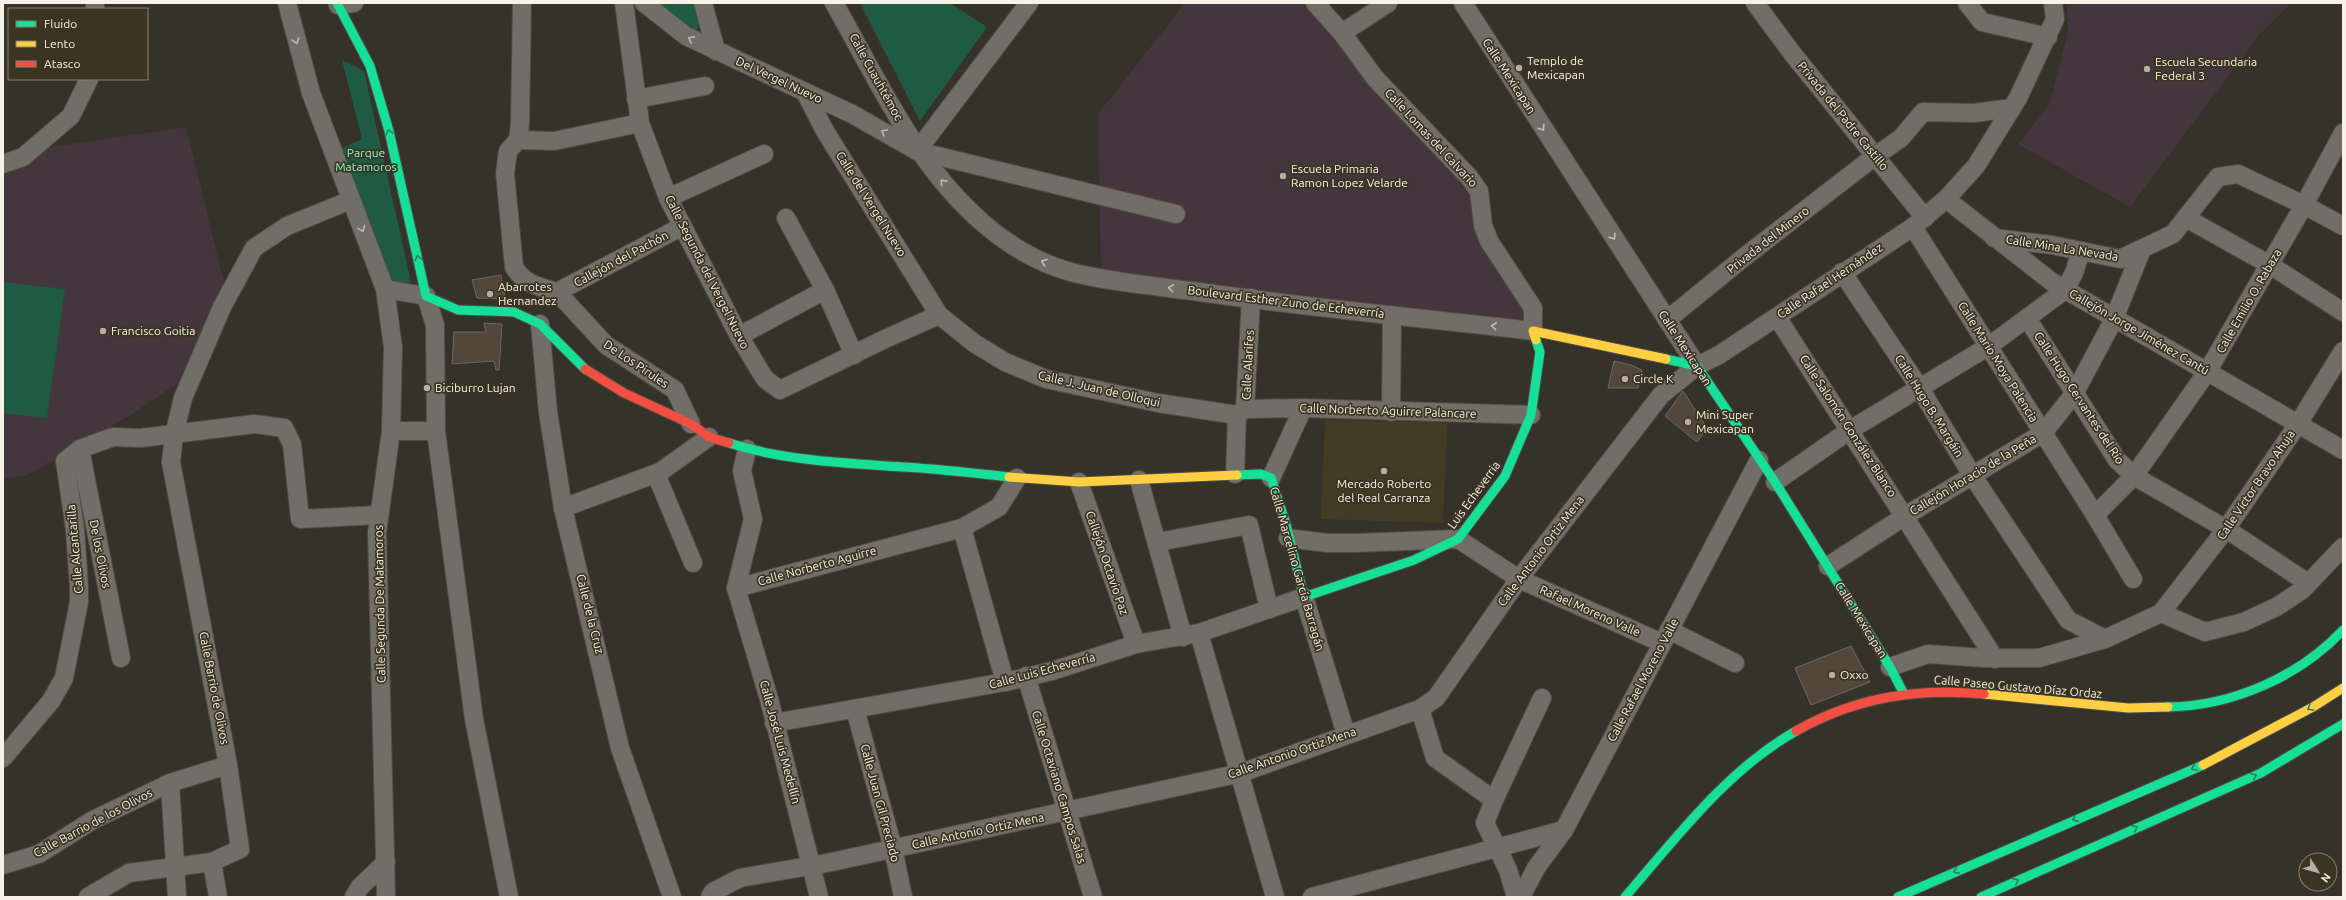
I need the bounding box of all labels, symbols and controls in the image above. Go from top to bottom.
legend [8,8,148,80]
text: Fluido [44,17,77,30]
street label: Calle Cuauhtémoc [847,31,906,123]
one-way arrow [688,36,695,43]
street label: Calle Mexicapan [1480,36,1539,116]
text: Lento [44,37,75,50]
one-way arrow [291,37,300,44]
street label: Del Vergel Nuevo [734,54,824,105]
place label: Templo de Mexicapan [1527,54,1585,81]
place label: Escuela Secundaria Federal 3 [2155,55,2257,82]
text: Atasco [44,57,80,70]
street label: Privada del Padre Castillo [1796,59,1891,173]
marker: Templo de Mexicapan [1514,63,1524,73]
marker: Escuela Secundaria Federal 3 [2142,64,2152,74]
street label: Calle Lomas del Calvario [1382,86,1480,189]
one-way arrow [1537,123,1544,130]
one-way arrow [385,128,393,135]
one-way arrow [881,130,888,137]
park label: Parque Matamoros [335,146,397,173]
street label: Calle del Vergel Nuevo [834,149,909,259]
place label: Escuela Primaria Ramon Lopez Velarde [1291,162,1408,189]
marker: Escuela Primaria Ramon Lopez Velarde [1278,171,1288,181]
one-way arrow [941,179,948,186]
street label: Calle Segunda del Vergel Nuevo [663,193,752,351]
street label: Privada del Minero [1724,204,1811,276]
one-way arrow [358,226,366,233]
street label: Callejón del Pachón [571,228,670,289]
street label: Calle Mina La Nevada [2005,232,2119,263]
one-way arrow [1608,233,1615,240]
street label: Calle Rafael Hernández [1774,240,1885,321]
street label: Calle Emilio O. Rabaza [2213,246,2284,355]
one-way arrow [415,255,423,261]
one-way arrow [1041,258,1048,266]
place label: Abarrotes Hernandez [498,280,557,307]
street label: Boulevard Esther Zuno de Echeverría [1187,283,1385,320]
one-way arrow [1168,284,1174,293]
street label: Callejón Jorge Jiménez Cantú [2067,286,2211,377]
marker: Abarrotes Hernandez [485,289,495,299]
street label: Calle Mario Moya Palencia [1956,299,2041,424]
street label: Calle Mexicapan [1656,308,1715,388]
one-way arrow [1491,322,1498,331]
place label: Francisco Goitia [111,324,195,337]
marker: Francisco Goitia [98,326,108,336]
street label: Calle Hugo Cervantes del Río [2032,329,2127,466]
street label: Calle Alarifes [1239,330,1256,400]
street label: De Los Pirules [601,337,671,390]
street label: Calle Salomón González Blanco [1798,352,1899,499]
street label: Calle Hugo B. Margáin [1893,352,1966,459]
street label: Calle J. Juan de Olloqui [1037,368,1162,409]
place label: Circle K [1633,372,1674,385]
marker: Circle K [1620,374,1630,384]
place label: Biciburro Lujan [435,381,516,394]
marker: Biciburro Lujan [422,383,432,393]
street label: Calle Norberto Aguirre Palancare [1299,401,1477,420]
place label: Mini Super Mexicapan [1696,408,1754,435]
marker: Mini Super Mexicapan [1683,417,1693,427]
street label: Calle Víctor Bravo Ahuja [2214,428,2297,542]
street label: Callejón Horacio de la Peña [1907,432,2038,518]
street label: Luis Echeverria [1445,458,1502,531]
marker: Mercado Roberto del Real Carranza [1379,466,1389,476]
place label: Mercado Roberto del Real Carranza [1337,477,1431,504]
street label: Calle Marcelino García Barragán [1268,485,1327,652]
street label: Calle Antonio Ortiz Mena [1495,493,1586,608]
street label: Calle Alcantarilla [64,504,85,594]
street label: Callejón Octavio Paz [1084,509,1132,617]
street label: De los Olivos [87,519,113,589]
street label: Calle Segunda De Matamoros [372,525,387,683]
street label: Calle Norberto Aguirre [756,543,878,588]
street label: Calle de la Cruz [574,573,607,656]
street label: Calle Mexicapan [1833,579,1890,660]
street label: Rafael Moreno Valle [1538,583,1642,639]
street label: Calle Rafael Moreno Valle [1604,616,1681,744]
street label: Calle Barrio de Olivos [197,630,232,745]
street label: Calle Luis Echeverría [987,650,1096,691]
place label: Oxxo [1840,668,1869,681]
marker: Oxxo [1827,670,1837,680]
street label: Calle Paseo Gustavo Díaz Ordaz [1933,673,2103,700]
street label: Calle José Luis Medellín [758,679,803,805]
one-way arrow [2307,704,2314,711]
street label: Calle Octaviano Campos Salas [1030,709,1089,865]
street label: Calle Antonio Ortiz Mena [1226,724,1358,781]
street label: Calle Juan Gil Preciado [858,742,902,863]
one-way arrow [2191,763,2198,771]
one-way arrow [2250,772,2257,780]
street label: Calle Barrio de los Olivos [31,786,154,859]
street label: Calle Antonio Ortiz Mena [911,810,1045,851]
one-way arrow [2072,814,2079,822]
one-way arrow [2131,825,2138,833]
north arrow [2298,852,2338,892]
one-way arrow [1953,867,1960,875]
text: N [2319,871,2333,885]
one-way arrow [2012,878,2020,886]

